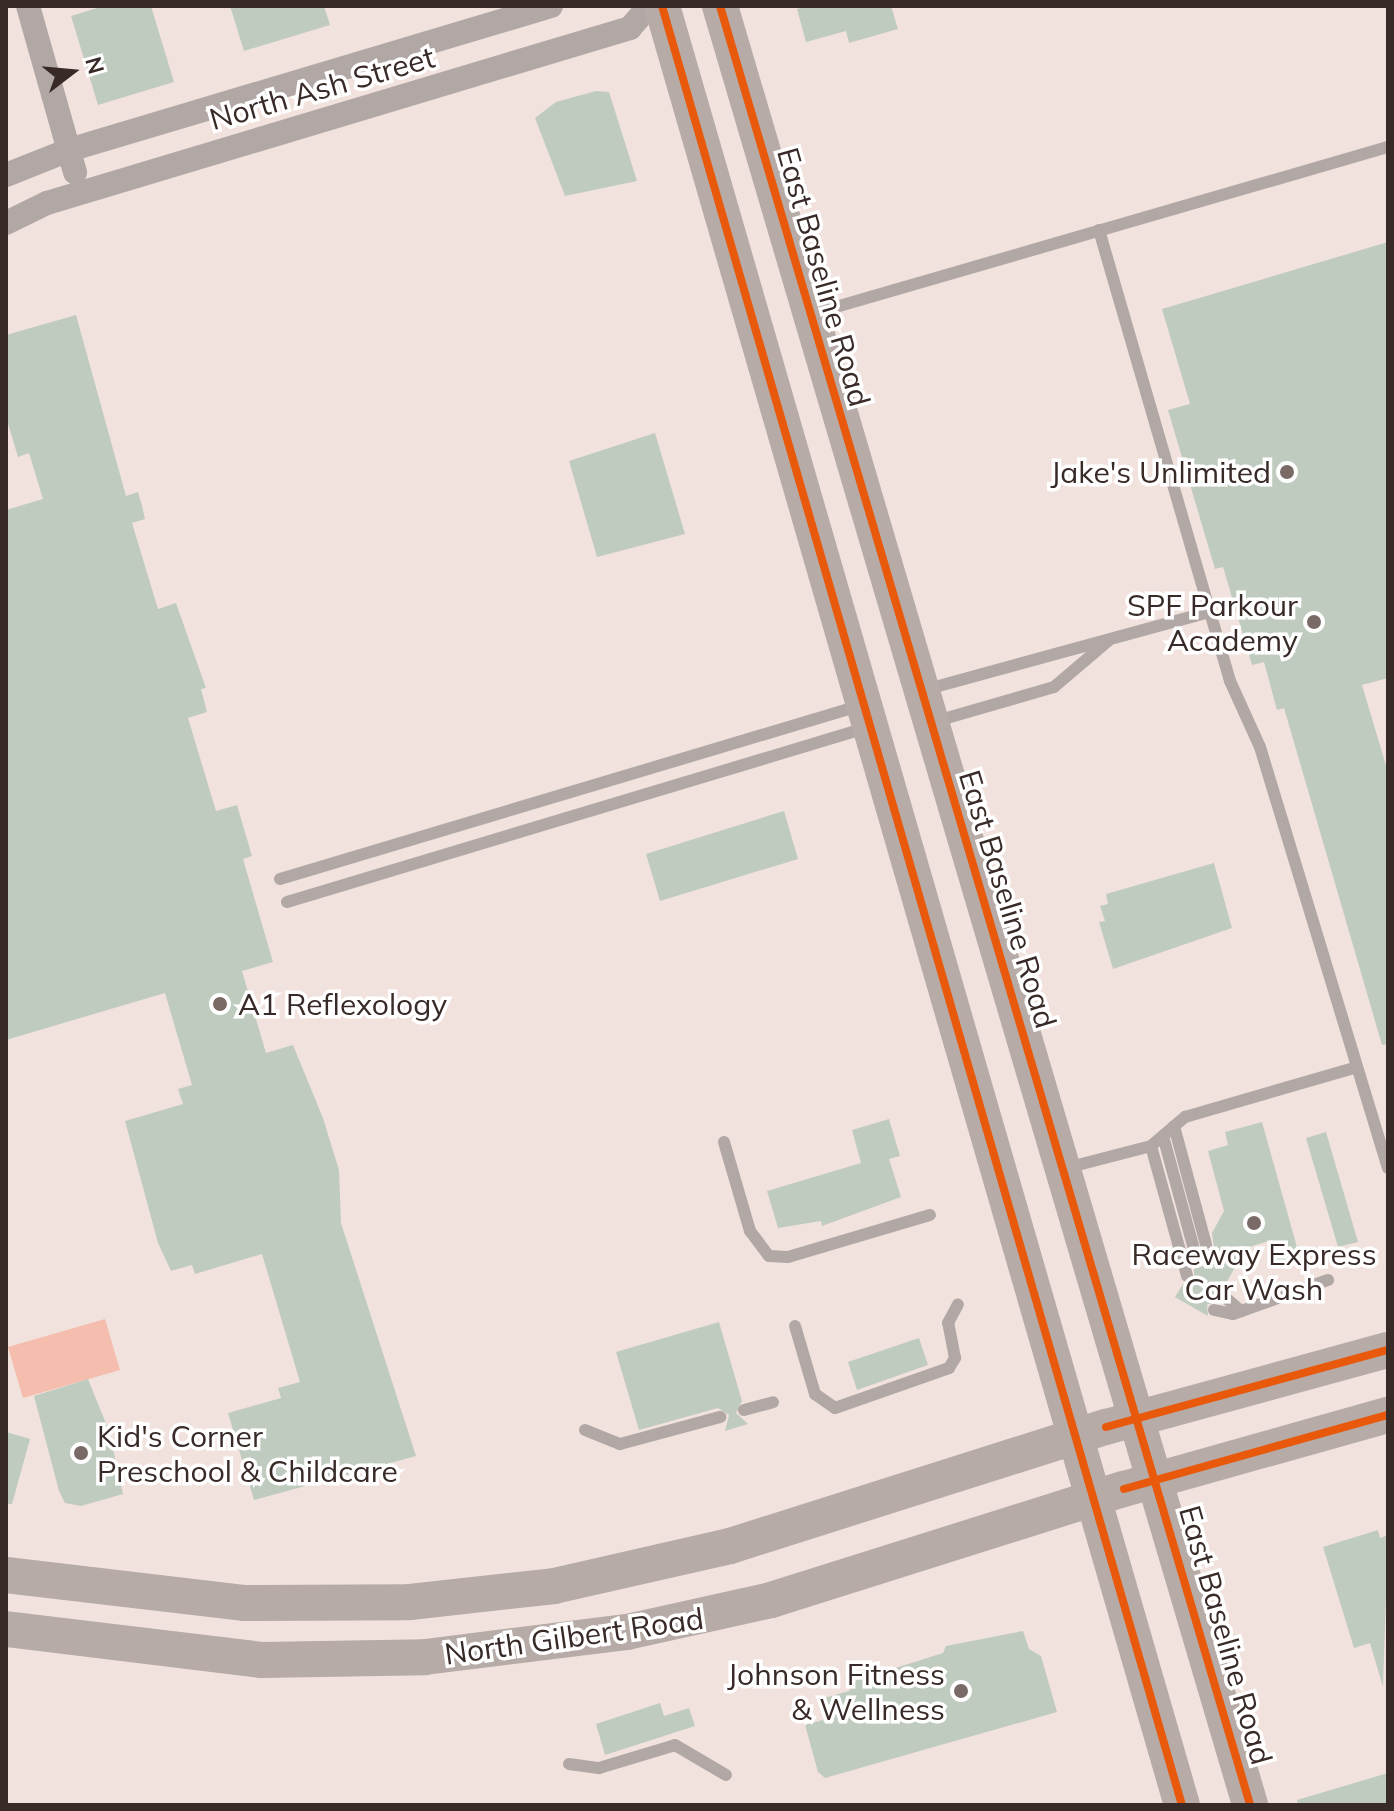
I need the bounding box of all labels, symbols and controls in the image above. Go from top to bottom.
north arrow [32,32,112,112]
street label: North Ash Street [205,39,439,137]
text: N [79,54,111,77]
street label: East Baseline Road [770,143,878,411]
place label: Jake's Unlimited [1050,454,1271,490]
marker: Jake's Unlimited [1278,463,1296,481]
place label: SPF Parkour Academy [1127,587,1298,658]
marker: SPF Parkour Academy [1305,613,1323,631]
street label: East Baseline Road [952,766,1064,1032]
place label: A1 Reflexology [238,986,447,1022]
marker: A1 Reflexology [209,993,231,1015]
marker: Raceway Express Car Wash [1245,1214,1263,1232]
place label: Raceway Express Car Wash [1131,1236,1377,1306]
place label: Kid's Corner Preschool & Childcare [97,1418,398,1488]
marker: Kid's Corner Preschool & Childcare [72,1444,90,1462]
street label: East Baseline Road [1172,1501,1280,1769]
street label: North Gilbert Road [442,1600,706,1672]
place label: Johnson Fitness & Wellness [727,1656,945,1726]
marker: Johnson Fitness & Wellness [952,1682,970,1700]

